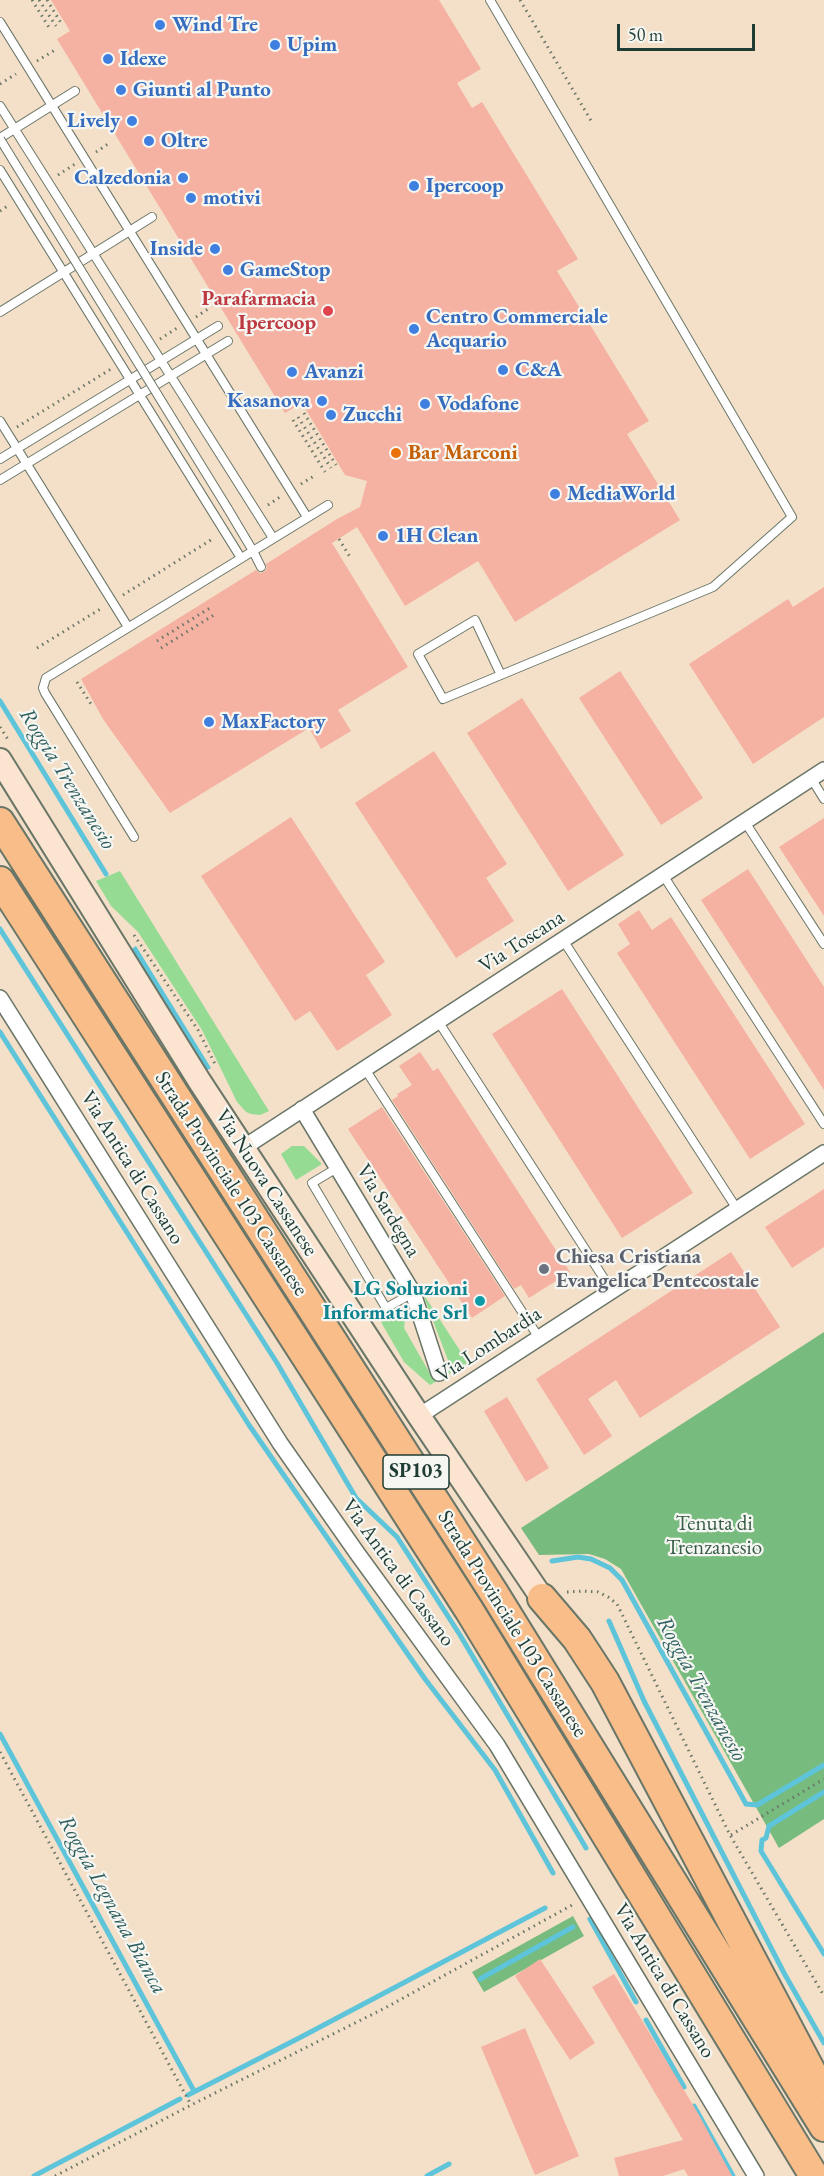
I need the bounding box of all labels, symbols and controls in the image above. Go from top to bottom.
place label: Wind Tre [172,12,258,38]
scale bar [620,12,758,50]
marker: Wind Tre [153,18,167,32]
text: 50 m [628,23,663,46]
place label: Upim [287,32,337,58]
marker: Upim [268,38,282,52]
place label: Idexe [120,46,166,72]
marker: Idexe [101,52,115,66]
place label: Giunti al Punto [133,77,271,103]
marker: Giunti al Punto [114,83,128,97]
place label: Lively [67,108,120,134]
marker: Lively [125,114,139,128]
place label: Oltre [161,128,208,154]
marker: Oltre [142,134,156,148]
place label: Calzedonia [74,165,171,191]
marker: Calzedonia [176,171,190,185]
place label: Ipercoop [426,173,504,199]
marker: Ipercoop [407,179,421,193]
place label: motivi [203,185,261,211]
marker: motivi [184,191,198,205]
place label: Inside [150,236,203,262]
marker: Inside [208,242,222,256]
place label: GameStop [240,257,330,283]
marker: GameStop [221,263,235,277]
place label: Parafarmacia Ipercoop [201,286,316,336]
marker: Parafarmacia Ipercoop [321,304,335,318]
place label: Centro Commerciale Acquario [426,304,608,354]
marker: Centro Commerciale Acquario [407,322,421,336]
place label: C&A [515,357,562,383]
place label: Avanzi [304,359,364,385]
marker: C&A [496,363,510,377]
marker: Avanzi [285,365,299,379]
place label: Kasanova [227,388,310,414]
place label: Vodafone [437,391,519,417]
marker: Kasanova [315,394,329,408]
marker: Vodafone [418,397,432,411]
place label: Zucchi [343,402,402,428]
marker: Zucchi [324,408,338,422]
place label: Bar Marconi [408,440,518,466]
marker: Bar Marconi [389,446,403,460]
place label: MediaWorld [567,481,675,507]
marker: MediaWorld [548,487,562,501]
place label: 1H Clean [395,523,478,549]
marker: 1H Clean [376,529,390,543]
water label: Roggia Trenzanesio [13,703,121,855]
place label: MaxFactory [221,709,326,735]
marker: MaxFactory [202,715,216,729]
street label: Via Toscana [475,905,569,979]
street label: Strada Provinciale 103 Cassanese [149,1067,313,1301]
street label: Via Antica di Cassano [75,1087,189,1249]
street label: Via Nuova Cassanese [209,1105,323,1261]
street label: Via Sardegna [350,1160,426,1262]
place label: Chiesa Cristiana Evangelica Pentecostale [556,1244,759,1294]
marker: Chiesa Cristiana Evangelica Pentecostale [537,1262,551,1276]
place label: LG Soluzioni Informatiche Srl [323,1276,468,1326]
marker: LG Soluzioni Informatiche Srl [473,1294,487,1308]
street label: Via Lombardia [432,1302,546,1388]
road number: SP103 [383,1455,449,1489]
street label: Via Antica di Cassano [336,1494,460,1652]
street label: Strada Provinciale 103 Cassanese [432,1506,592,1742]
park label: Tenuta di Trenzanesio [666,1511,762,1561]
water label: Roggia Trenzanesio [650,1612,752,1766]
water label: Roggia Legnana Bianca [52,1811,172,1999]
street label: Via Antica di Cassano [608,1899,720,2063]

